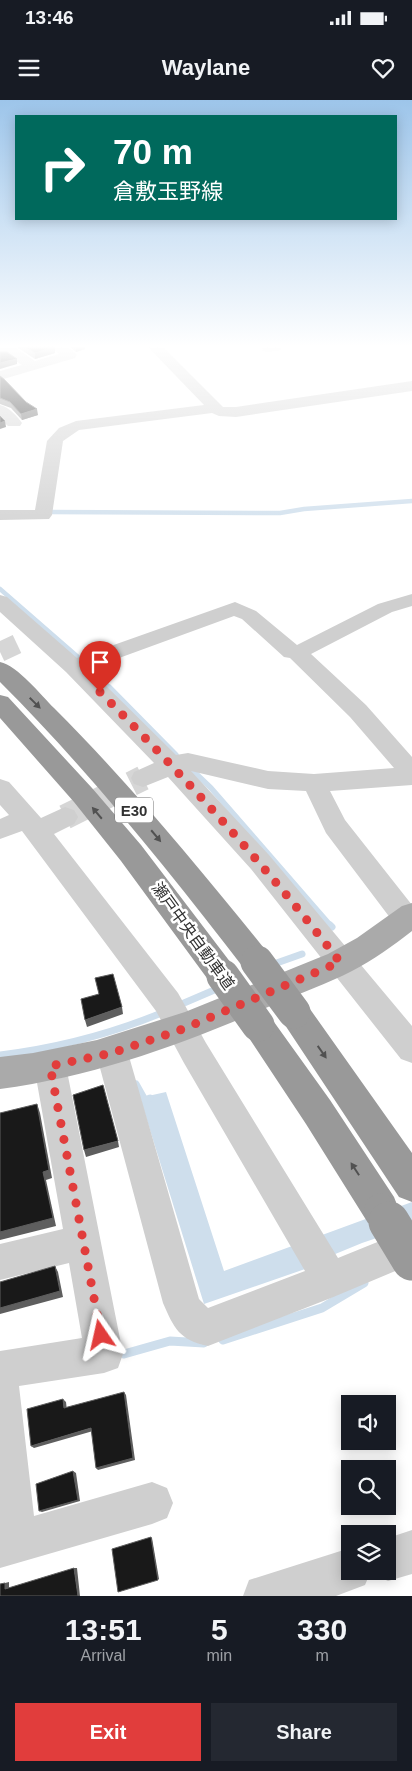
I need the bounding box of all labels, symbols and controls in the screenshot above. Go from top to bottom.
text: 13:46 [25,7,74,28]
icon: menu [15,54,43,82]
icon: heart [369,54,397,82]
text: Waylane [162,55,250,80]
text: 70 m [113,132,193,171]
icon: right [30,135,95,200]
text: 倉敷玉野線 [113,179,223,204]
pin [79,641,121,692]
icon: arrive [86,648,114,676]
one-way arrow [28,697,40,709]
road number: E30 [115,798,153,822]
one-way arrow [92,806,103,819]
one-way arrow [150,829,162,841]
street label: 瀬戸中央自動車道 [149,879,237,993]
one-way arrow [317,1045,327,1059]
one-way arrow [350,1163,359,1176]
position arrow [74,1308,126,1360]
map controls [341,1395,396,1580]
button: sound [341,1395,396,1450]
button: search [341,1460,396,1515]
button: layers [341,1525,396,1580]
text: 13:51 [65,1613,142,1646]
text: 5 [211,1613,228,1646]
text: 330 [297,1613,347,1646]
text: Arrival [81,1647,126,1664]
text: min [206,1647,232,1664]
text: m [315,1647,329,1664]
button: Exit [15,1703,201,1761]
button: Share [211,1703,397,1761]

